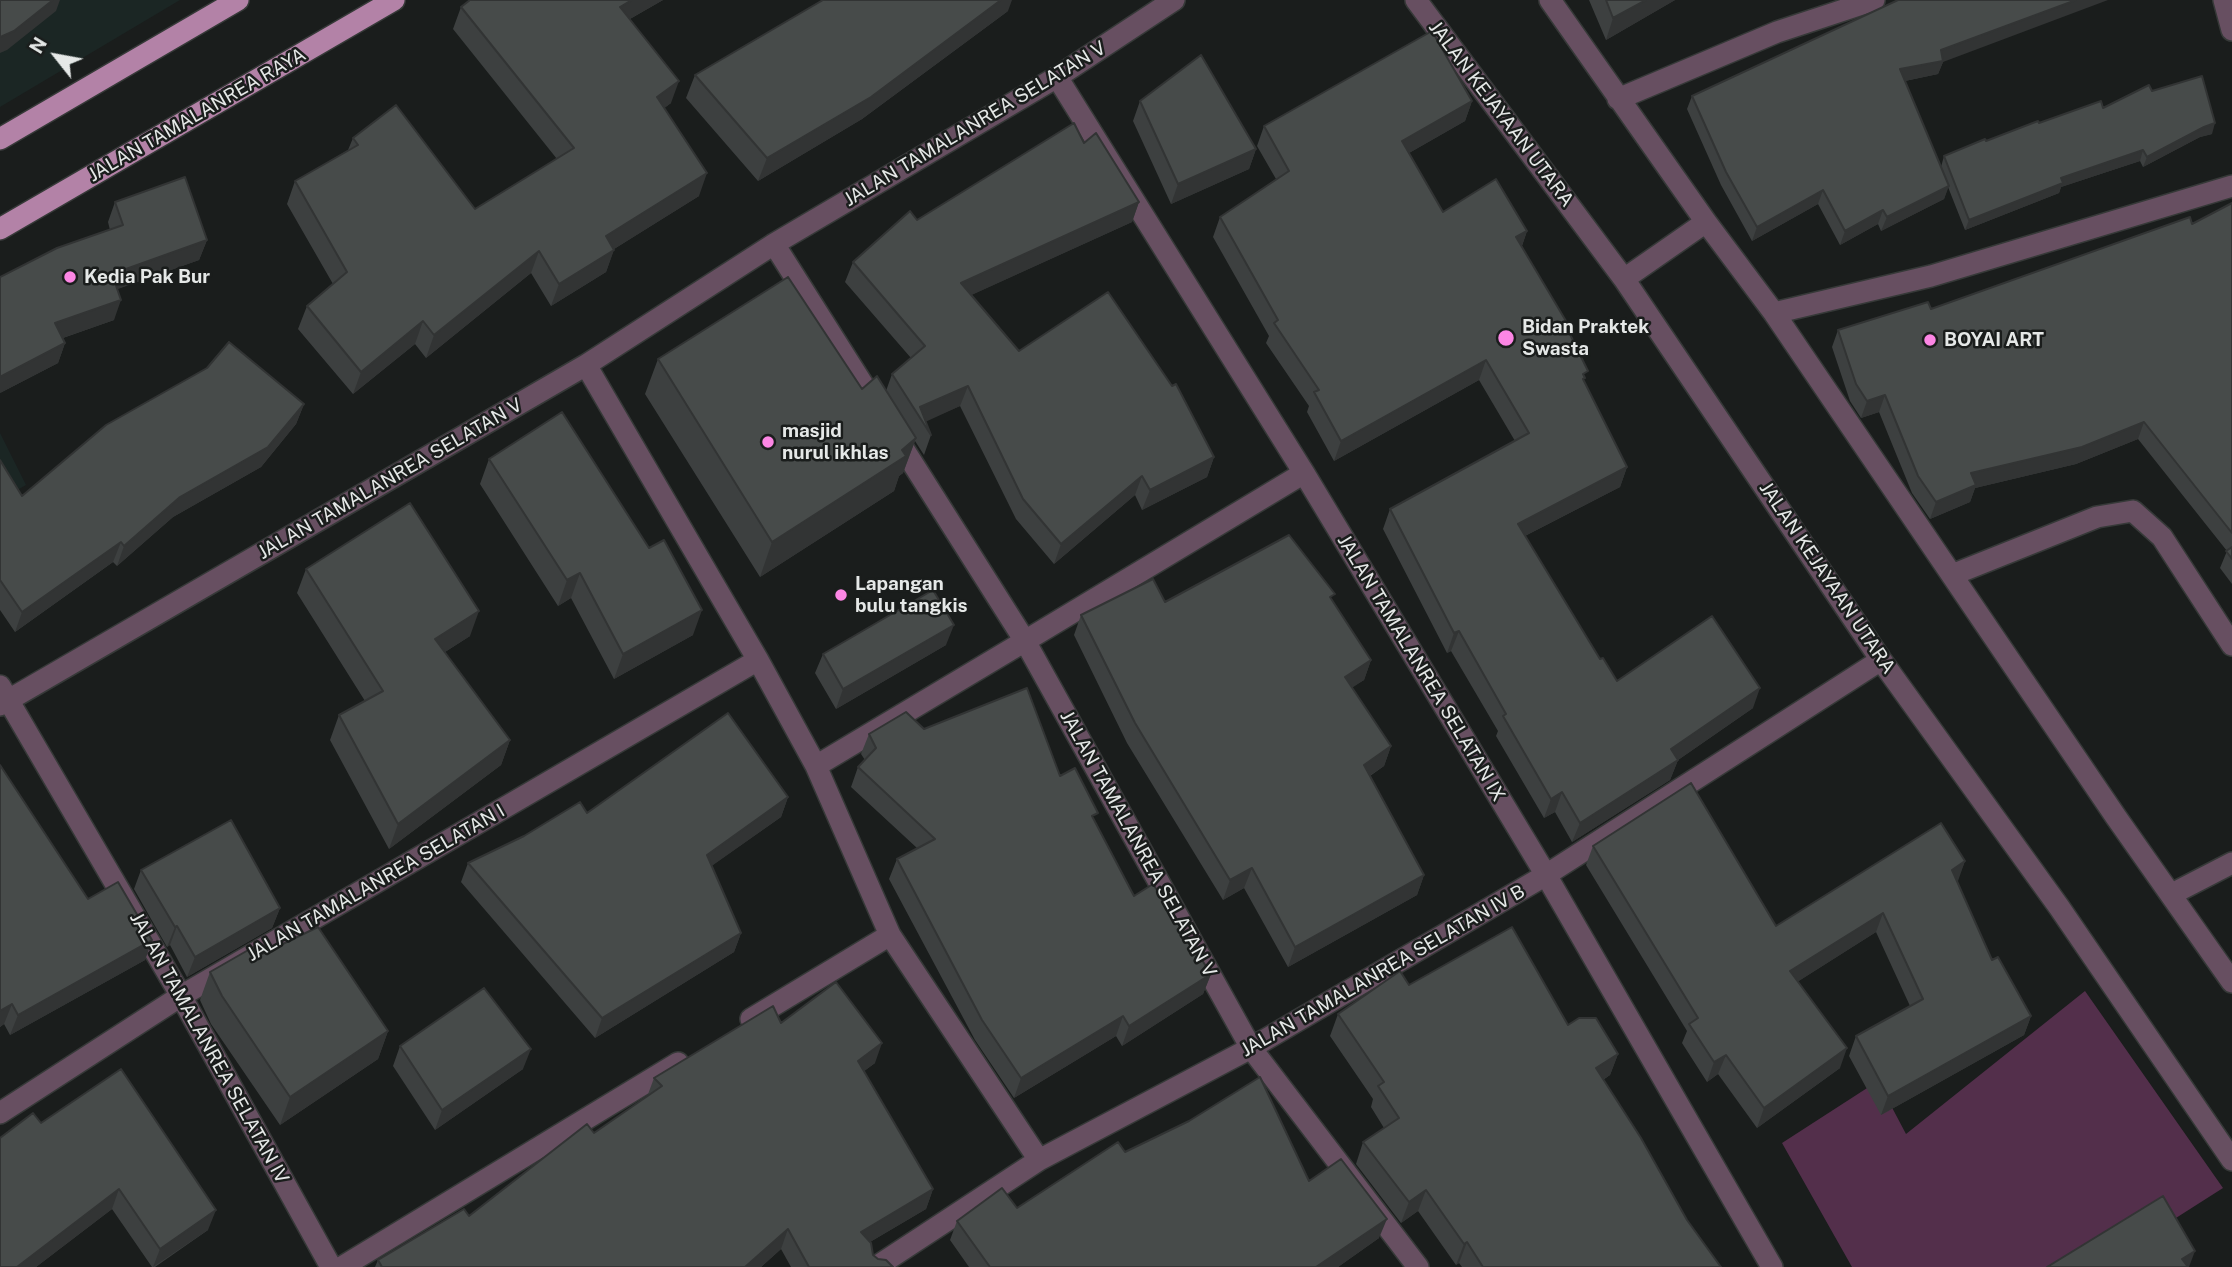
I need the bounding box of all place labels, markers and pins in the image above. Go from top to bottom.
place label: Kedia Pak Bur [84,266,210,288]
marker: Kedia Pak Bur [62,269,78,285]
place label: Bidan Praktek Swasta [1522,316,1649,360]
marker: Bidan Praktek Swasta [1496,328,1516,348]
place label: BOYAI ART [1944,329,2044,351]
marker: BOYAI ART [1922,332,1938,348]
place label: masjid nurul ikhlas [782,420,889,464]
marker: masjid nurul ikhlas [760,434,776,450]
place label: Lapangan bulu tangkis [855,573,968,617]
marker: Lapangan bulu tangkis [833,587,849,603]

